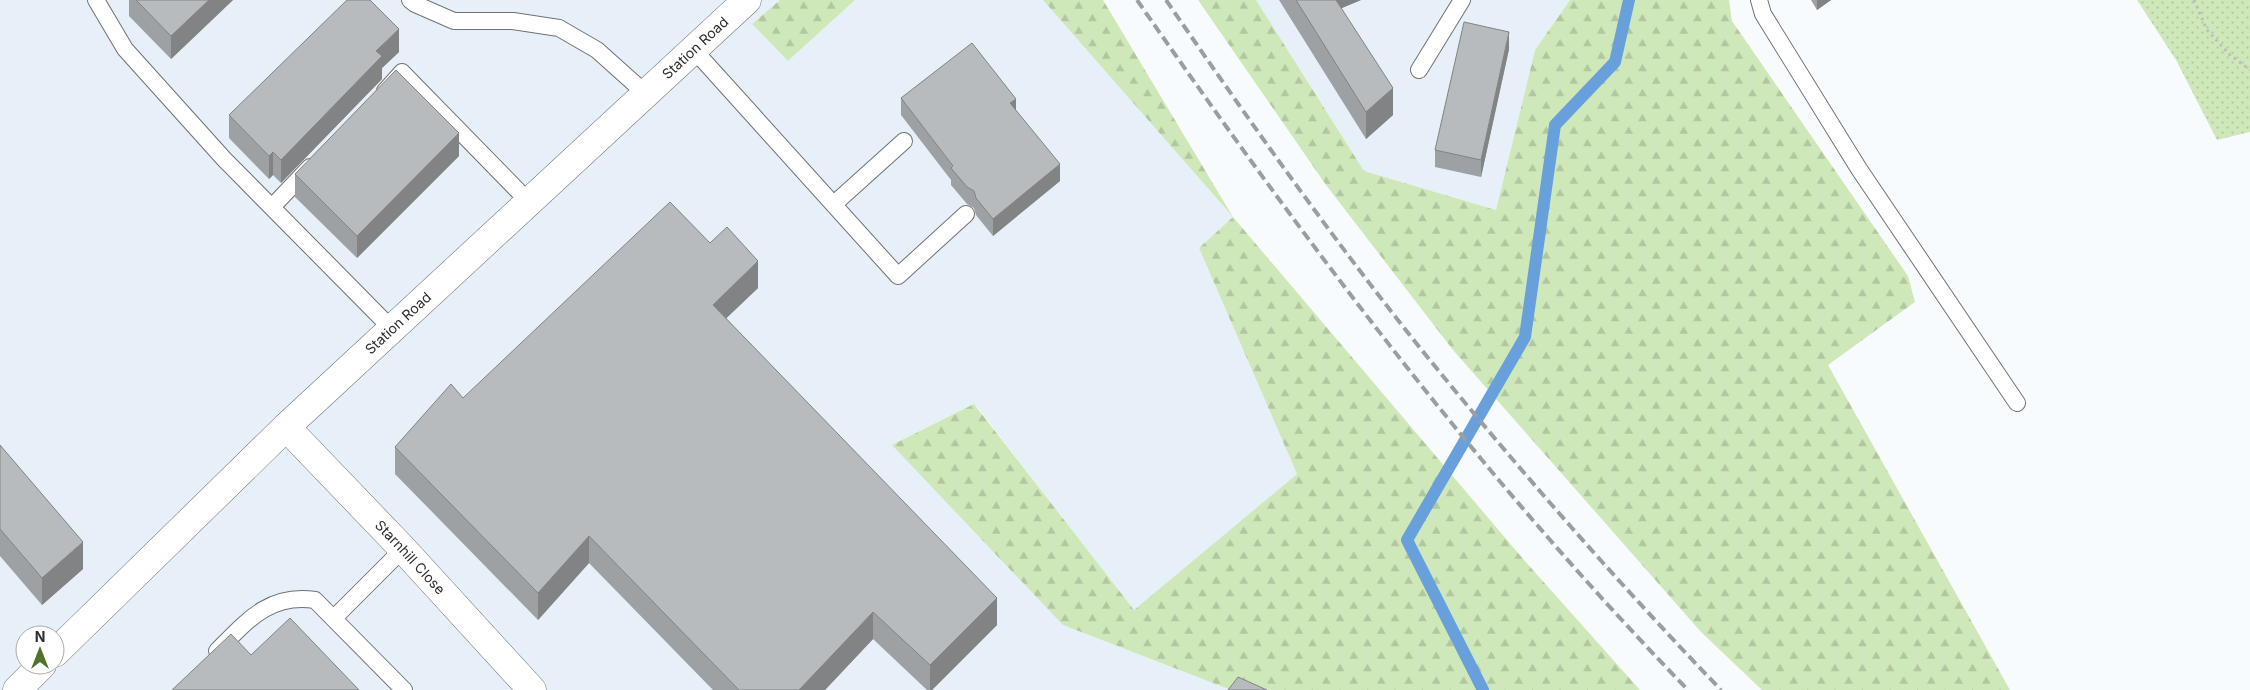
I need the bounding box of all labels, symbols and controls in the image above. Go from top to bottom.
street label: Station Road [658,13,731,82]
street label: Station Road [361,288,434,358]
street label: Starnhill Close [372,516,449,598]
north arrow [15,625,65,675]
text: N [35,628,45,645]

